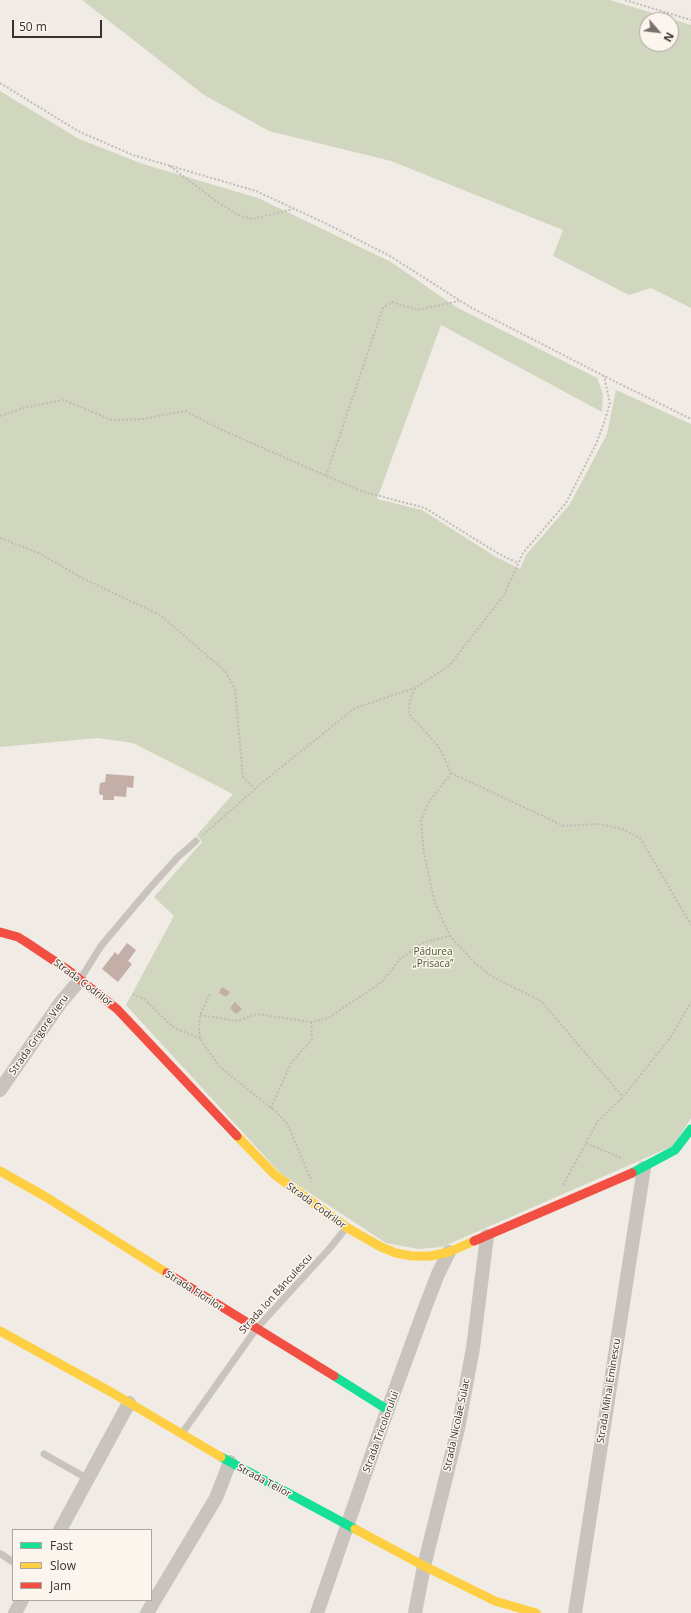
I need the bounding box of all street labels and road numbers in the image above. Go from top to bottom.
street label: Strada Codrilor [51,957,115,1009]
street label: Strada Grigore Vieru [7,993,71,1077]
street label: Strada Codrilor [284,1180,348,1232]
street label: Strada Ion Bănculescu [237,1252,315,1336]
street label: Strada Florilor [163,1268,225,1314]
street label: Strada Mihai Eminescu [595,1338,623,1444]
street label: Strada Nicolae Sulac [441,1377,473,1473]
street label: Strada Tricolorului [361,1390,401,1474]
street label: Strada Teilor [235,1462,293,1500]

